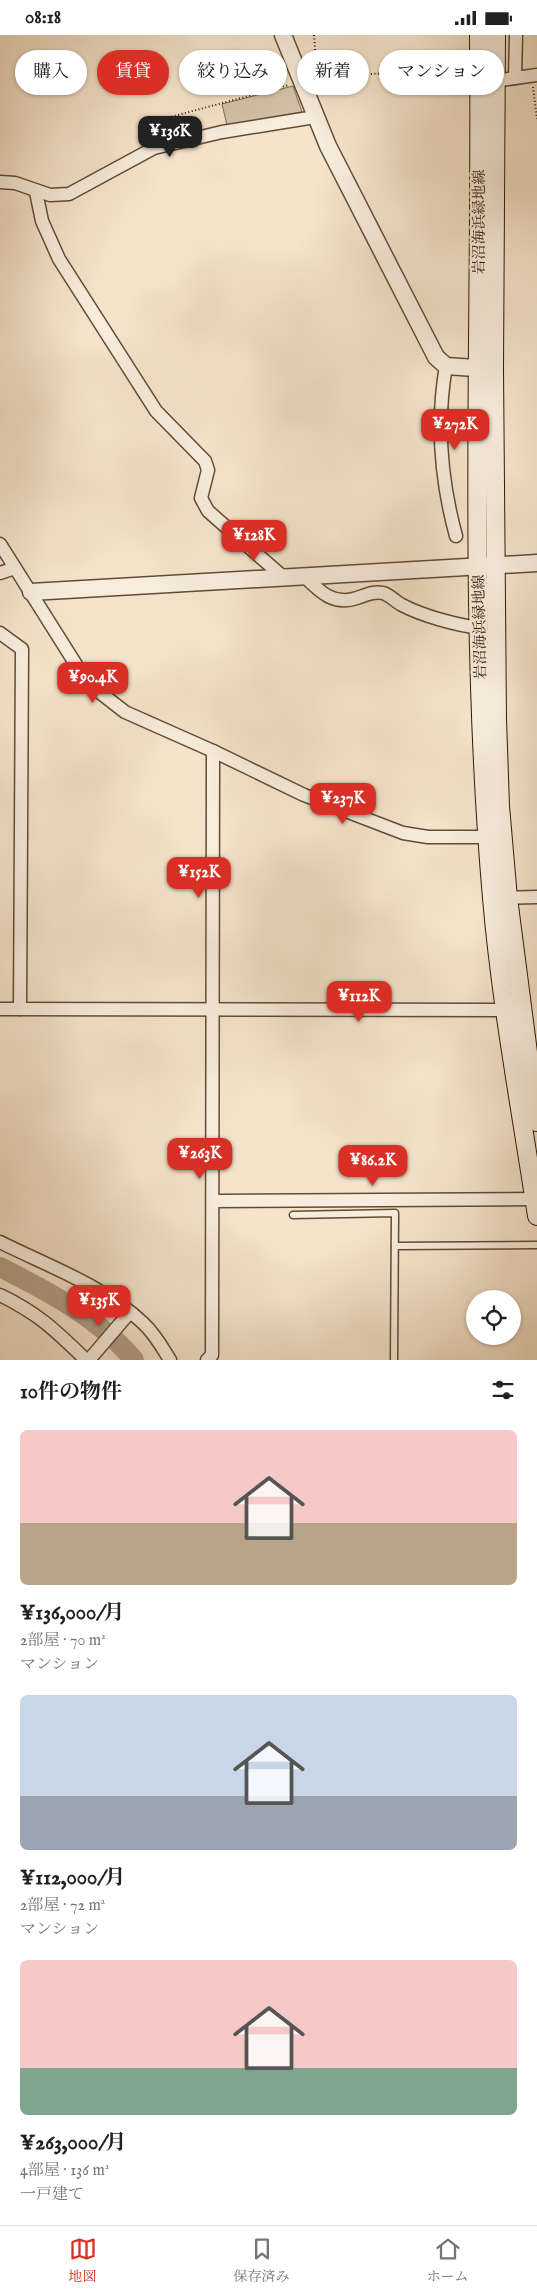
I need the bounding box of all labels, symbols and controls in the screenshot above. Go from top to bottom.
text: 08:18 [25,6,61,30]
chip: 購入 [15,50,87,95]
chip: 賃貸 [97,50,169,95]
chip: 絞り込み [179,50,287,95]
chip: 新着 [297,50,369,95]
chip: マンション [379,50,504,95]
pin: ¥136K [135,115,205,158]
text: ¥136K [149,122,191,142]
street label: 岩沼海浜緑地線 [470,169,489,275]
pin: ¥272K [420,409,490,451]
text: ¥272K [432,415,478,435]
pin: ¥128K [219,519,289,562]
text: ¥128K [233,526,275,546]
street label: 岩沼海浜緑地線 [470,574,490,680]
pin: ¥90.4K [52,661,134,704]
text: ¥90.4K [68,668,118,688]
pin: ¥237K [308,783,378,825]
text: ¥237K [321,789,365,809]
pin: ¥152K [164,857,234,899]
text: ¥152K [178,863,220,883]
pin: ¥112K [324,981,394,1023]
text: ¥112K [338,987,380,1007]
pin: ¥263K [165,1137,235,1180]
text: ¥263K [178,1144,222,1164]
pin: ¥86.2K [332,1145,414,1187]
text: ¥86.2K [349,1151,397,1171]
pin: ¥135K [64,1285,134,1327]
map controls [466,1290,521,1345]
button: locate [466,1290,521,1345]
text: ¥135K [79,1291,119,1311]
icon: filters [489,1376,517,1404]
text: 10件の物件 [20,1379,122,1406]
icon: home [224,1463,314,1553]
text: ¥136,000/月 [20,1600,125,1627]
text: 2部屋 · 70 m² [20,1631,106,1651]
text: マンション [20,1655,99,1675]
icon: home [224,1728,314,1818]
text: ¥112,000/月 [20,1865,126,1892]
text: 2部屋 · 72 m² [20,1896,105,1916]
text: マンション [20,1920,99,1940]
icon: home [224,1993,314,2083]
text: ¥263,000/月 [20,2130,127,2157]
text: 4部屋 · 136 m² [20,2161,109,2181]
text: 一戸建て [20,2185,84,2205]
tab: 地図 [69,2235,97,2286]
tab: 保存済み [234,2235,290,2286]
tab: ホーム [427,2235,469,2286]

